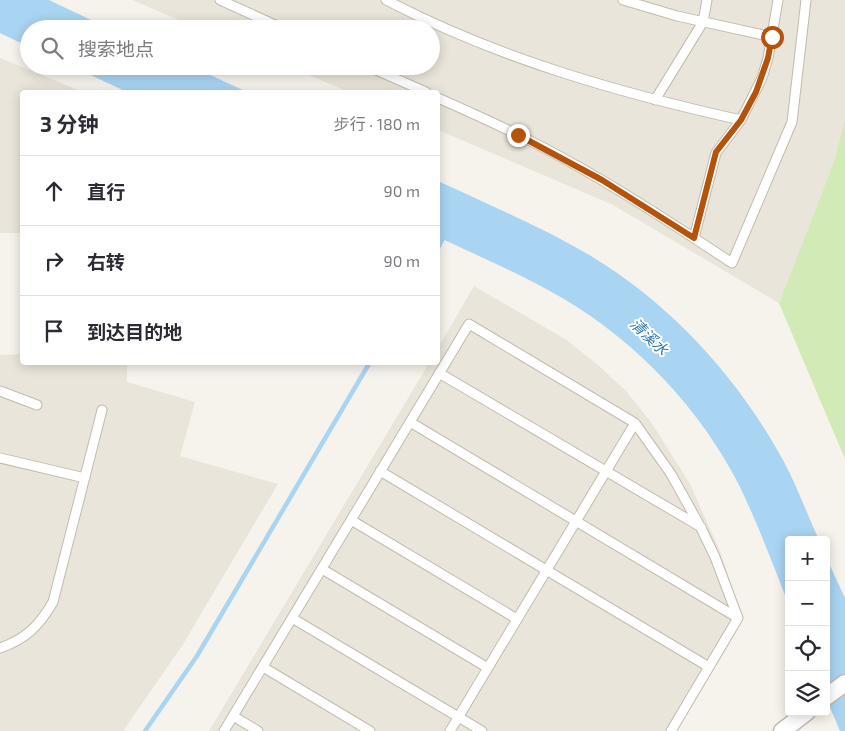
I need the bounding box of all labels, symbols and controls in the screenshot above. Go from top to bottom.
search box [20,20,440,75]
route start [761,26,784,49]
icon: search [38,34,66,62]
text: 搜索地点 [78,37,154,60]
text: 3 分钟 [40,111,98,136]
text: 步行 · 180 m [334,114,420,133]
route end [507,124,530,147]
icon: ahead [40,177,68,205]
text: 直行 [87,180,125,203]
text: 90 m [384,181,420,200]
icon: right [40,247,68,275]
text: 右转 [87,250,125,273]
text: 90 m [384,251,420,270]
water label: 清溪水 [627,314,673,359]
icon: arrive [40,317,68,345]
text: 到达目的地 [87,320,182,343]
map controls [785,536,830,716]
button: + [785,536,830,581]
button: − [785,581,830,626]
button: locate [785,626,830,671]
button: layers [785,671,830,716]

